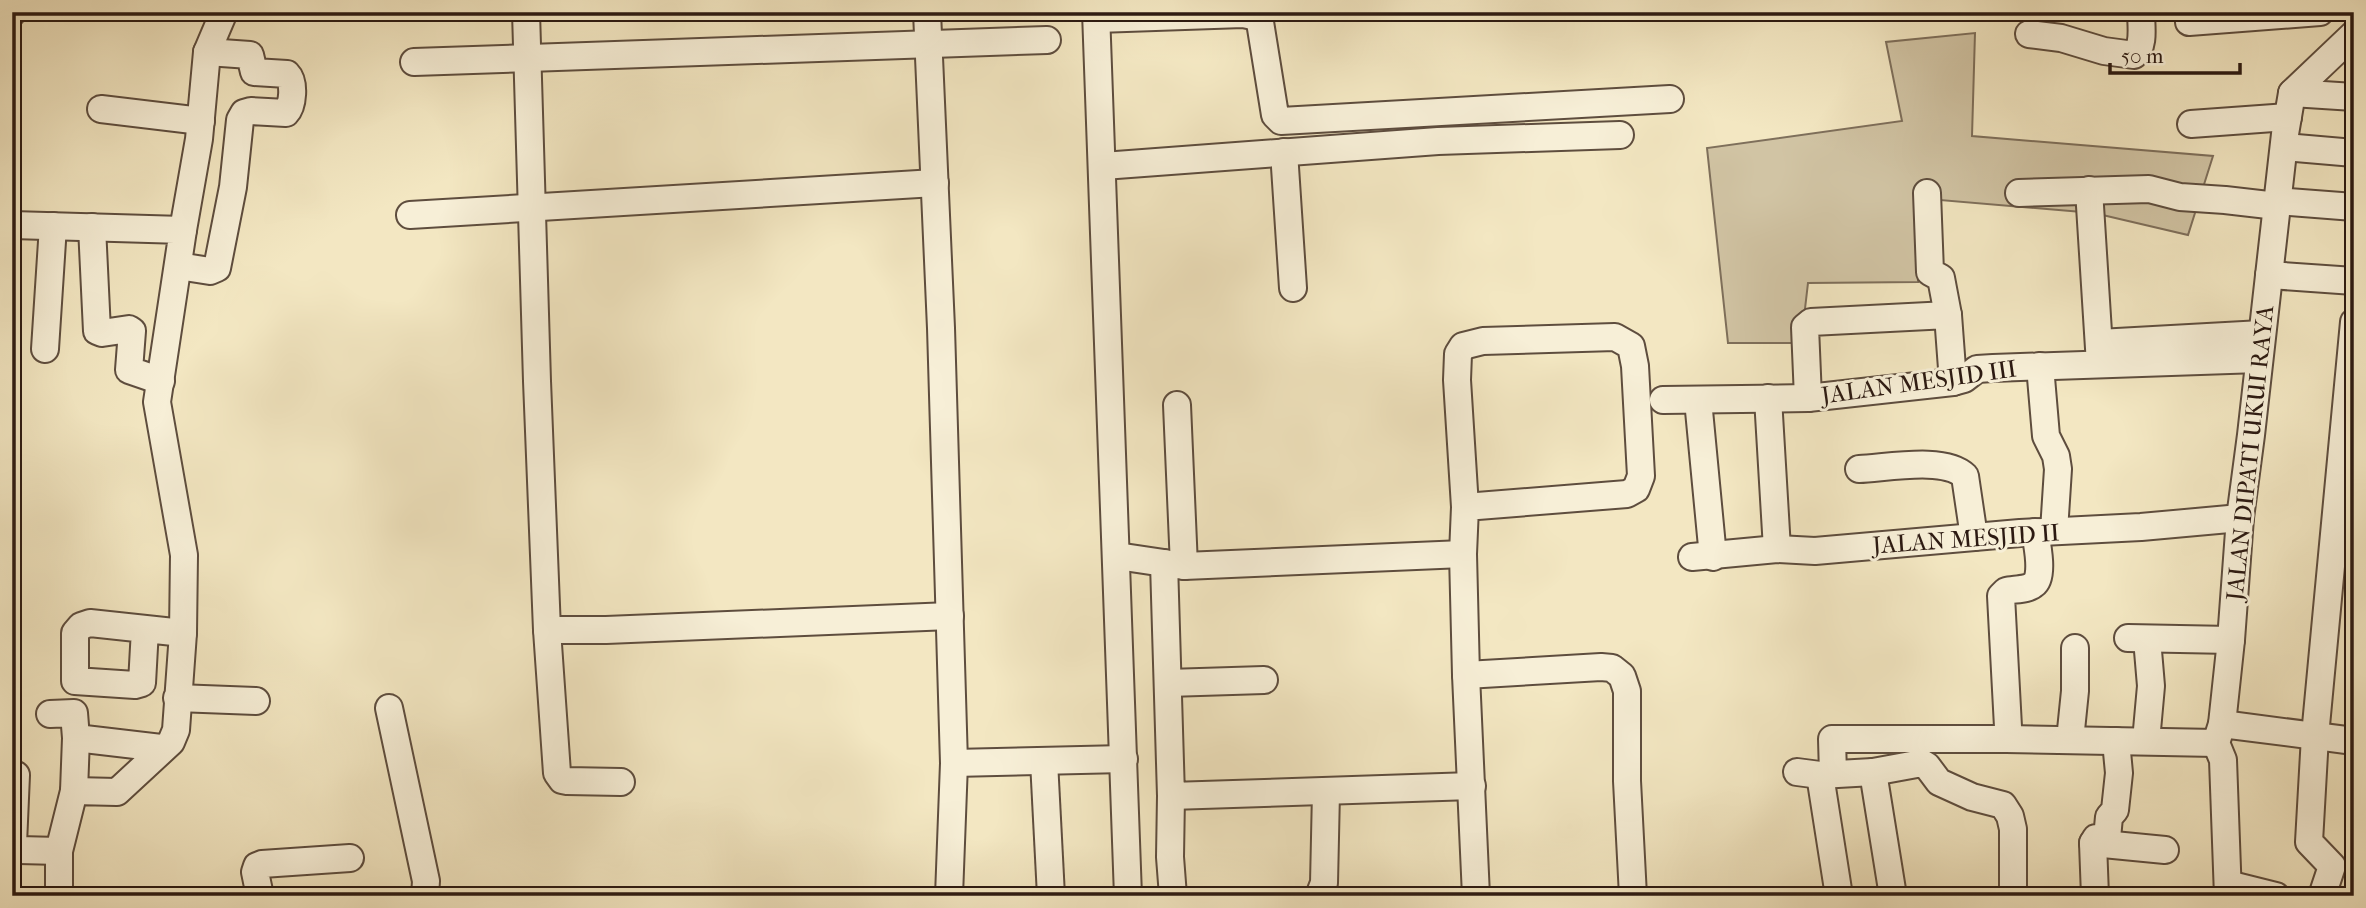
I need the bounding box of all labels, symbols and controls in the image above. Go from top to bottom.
scale bar [2110,32,2240,76]
text: 50 m [2121,44,2164,68]
street label: JALAN DIPATI UKUI RAYA [2220,303,2279,604]
street label: JALAN MESJID III [1818,354,2018,410]
street label: JALAN MESJID II [1869,518,2061,560]

